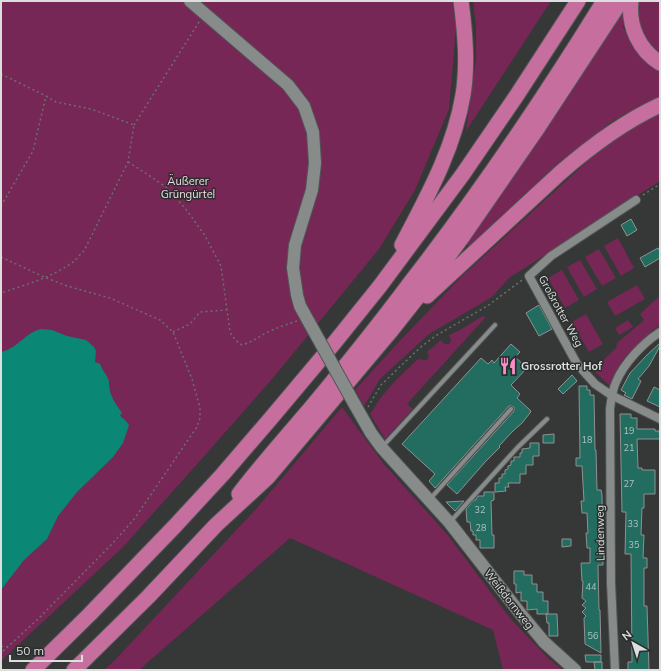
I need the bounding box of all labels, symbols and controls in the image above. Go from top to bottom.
park label: Äußerer Grüngürtel [161,174,215,201]
street label: Großrotter Weg [536,273,586,349]
restaurant icon: Grossrotter Hof [498,356,518,376]
place label: Grossrotter Hof [521,359,603,373]
house number: 19 [624,425,634,436]
house number: 18 [582,434,592,445]
house number: 21 [624,442,634,453]
house number: 27 [624,478,634,489]
house number: 32 [475,504,485,515]
street label: Lindenweg [593,505,607,561]
house number: 33 [628,518,638,529]
house number: 28 [476,522,486,533]
house number: 35 [629,539,640,550]
street label: Weißdornweg [481,566,537,632]
house number: 44 [586,581,597,592]
north arrow [613,623,653,663]
text: N [619,627,634,643]
house number: 56 [588,630,598,641]
scale bar [10,637,82,663]
text: 50 m [16,643,44,658]

